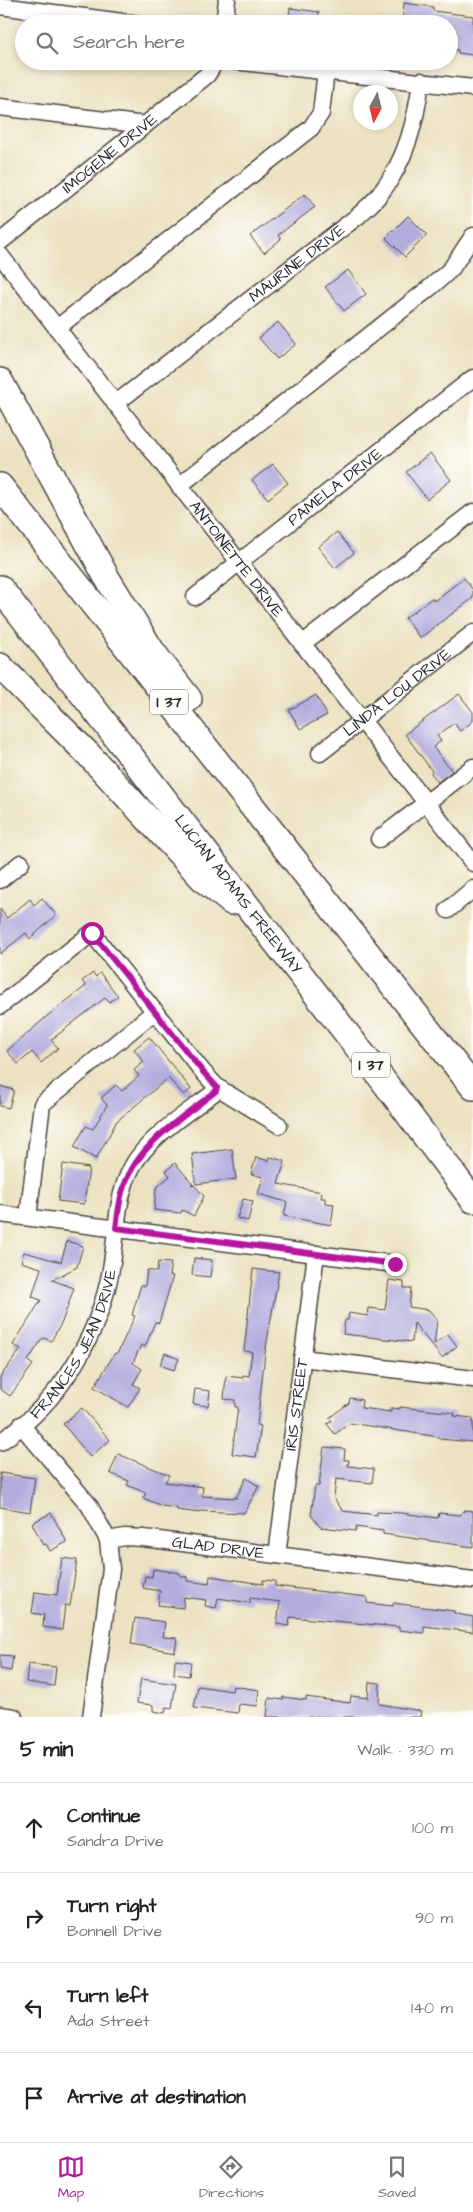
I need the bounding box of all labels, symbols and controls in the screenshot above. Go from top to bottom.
search box [15,15,458,70]
icon: search [33,29,61,57]
text: Search here [73,29,185,56]
north arrow [353,85,398,130]
street label: IMOGENE DRIVE [57,108,162,199]
street label: MAURINE DRIVE [244,219,350,307]
street label: PAMELA DRIVE [283,442,387,531]
street label: ANTOINETTE DRIVE [184,496,289,622]
street label: LINDA LOU DRIVE [339,643,456,742]
road number: I 37 [150,690,188,714]
street label: LUCIAN ADAMS FREEWAY [169,810,308,979]
route start [81,922,104,945]
road number: I 37 [352,1052,390,1078]
route end [384,1253,407,1276]
street label: FRANCES JEAN DRIVE [25,1267,122,1424]
street label: IRIS STREET [280,1356,313,1452]
street label: GLAD DRIVE [171,1531,266,1564]
text: 5 min [20,1735,73,1764]
text: Walk · 330 m [357,1739,453,1761]
text: Continue [67,1803,141,1830]
icon: ahead [20,1814,48,1842]
text: 100 m [412,1817,453,1839]
text: Sandra Drive [67,1830,164,1852]
text: Turn right [67,1893,156,1920]
icon: right [20,1904,48,1932]
text: 90 m [415,1907,453,1929]
text: Bonnell Drive [67,1920,162,1942]
text: Turn left [67,1983,148,2010]
icon: left [20,1994,48,2022]
text: 140 m [411,1997,453,2019]
text: Ada Street [67,2010,149,2032]
icon: arrive [20,2084,48,2112]
text: Arrive at destination [67,2084,246,2111]
tab: Map [57,2153,85,2203]
tab: Directions [199,2153,264,2203]
tab: Saved [378,2153,416,2203]

